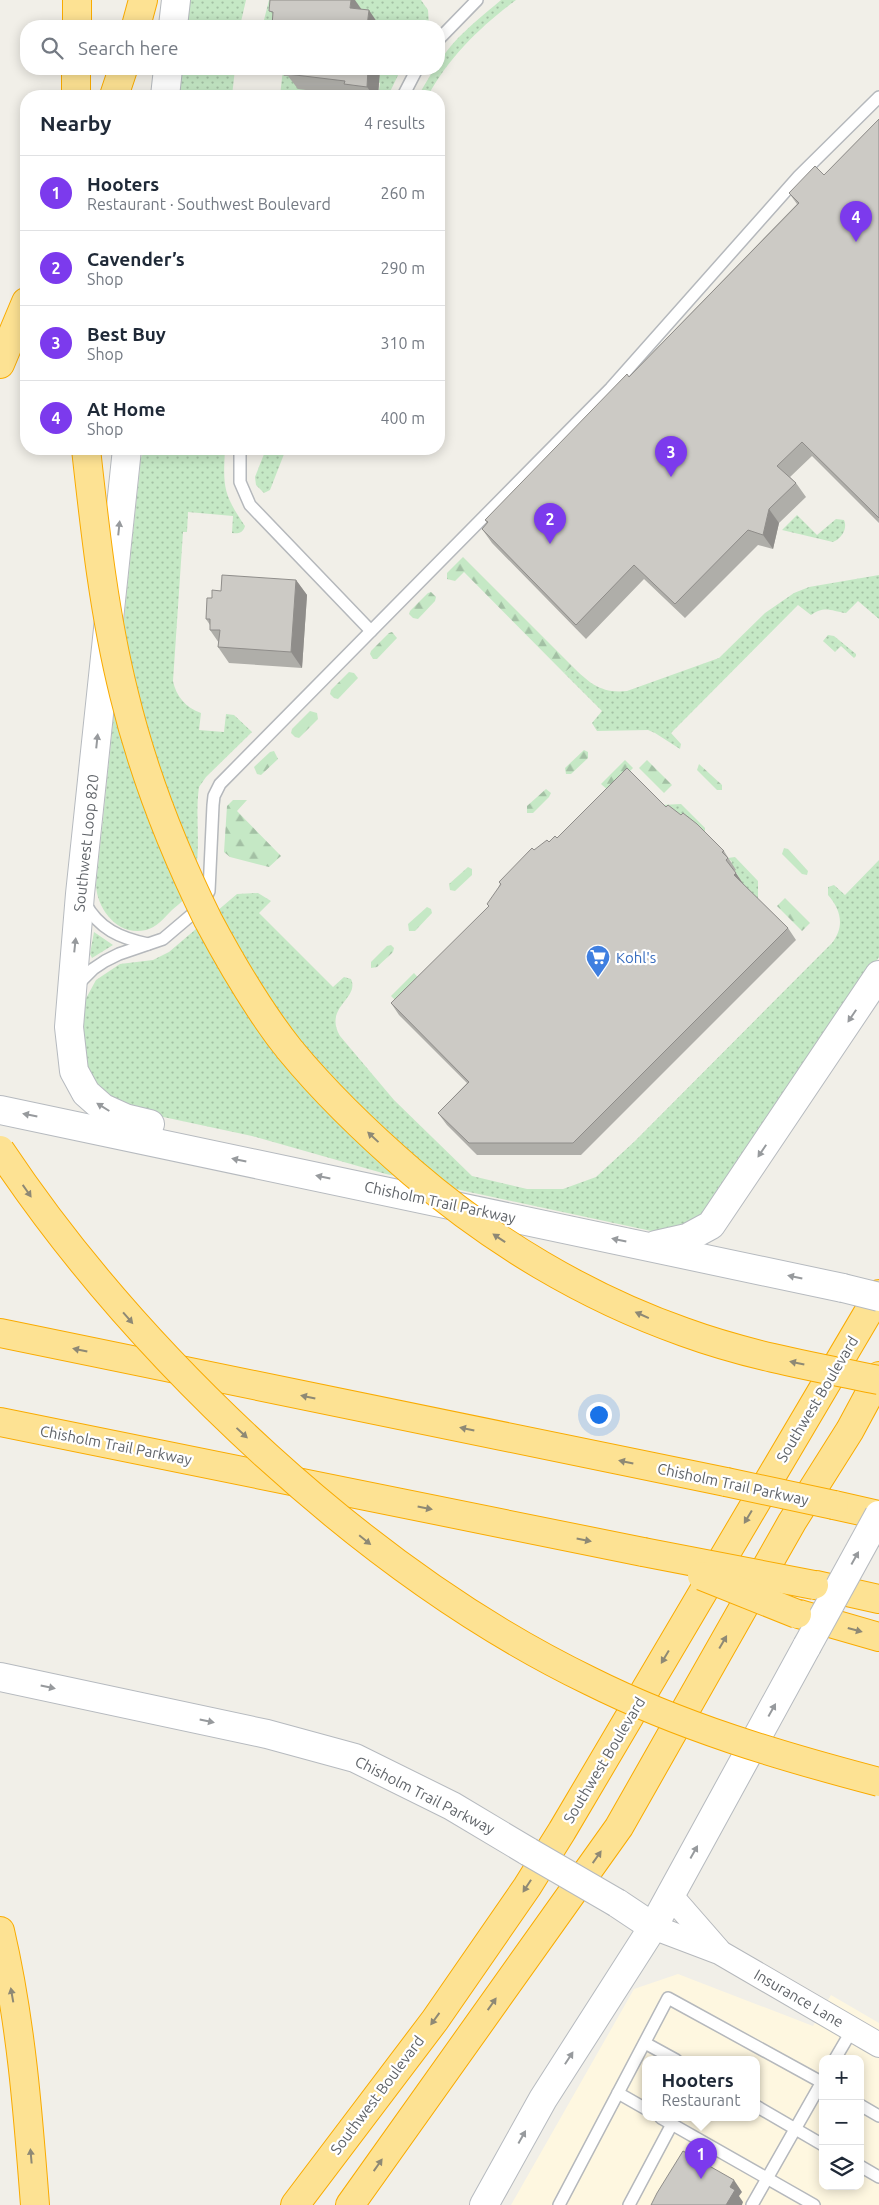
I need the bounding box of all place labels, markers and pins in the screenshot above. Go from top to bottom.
pin: 4 [840,201,872,242]
pin: 3 [655,436,687,477]
pin: 2 [534,503,566,544]
supermarket icon: Kohl's [585,944,611,978]
place label: Kohl's [616,949,656,966]
pin: 1 [685,2138,717,2179]

